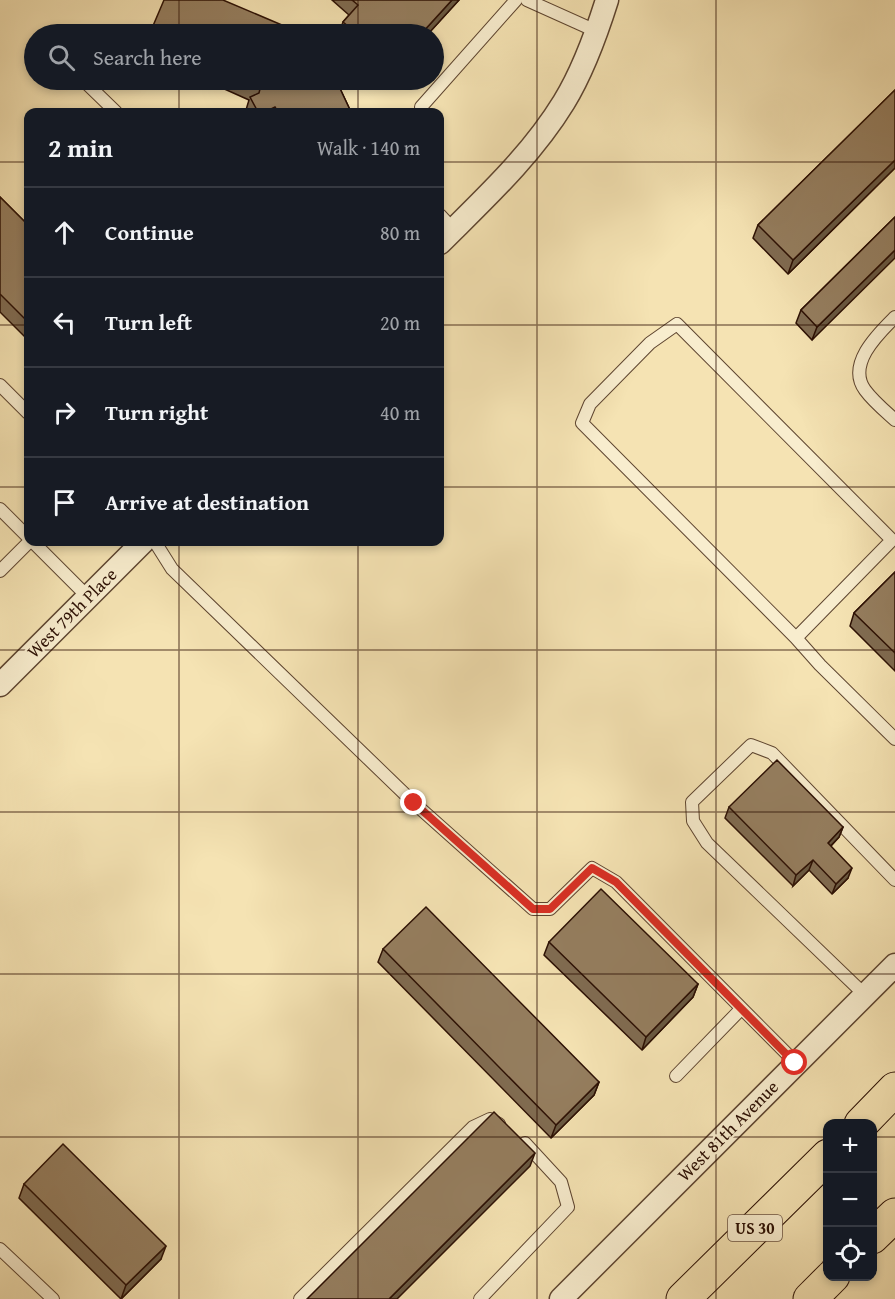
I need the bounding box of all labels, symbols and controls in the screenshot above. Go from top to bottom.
search box [24,24,444,90]
icon: search [45,41,78,74]
text: Search here [93,41,202,73]
text: 2 min [48,128,113,167]
text: Walk · 140 m [317,133,420,162]
icon: ahead [48,216,81,249]
text: Continue [105,216,194,248]
text: 80 m [380,218,420,247]
icon: left [48,306,81,339]
text: Turn left [105,306,192,338]
text: 20 m [380,308,420,337]
icon: right [48,396,81,429]
text: Turn right [105,396,208,428]
text: 40 m [380,398,420,427]
icon: arrive [48,486,81,519]
text: Arrive at destination [105,486,309,518]
street label: West 79th Place [20,561,123,664]
route end [400,789,426,815]
route start [781,1049,807,1075]
street label: West 81th Avenue [671,1074,784,1187]
map controls [823,1119,877,1281]
button: + [823,1119,877,1173]
button: − [823,1173,877,1227]
road number: US 30 [728,1215,782,1241]
button: locate [823,1227,877,1281]

